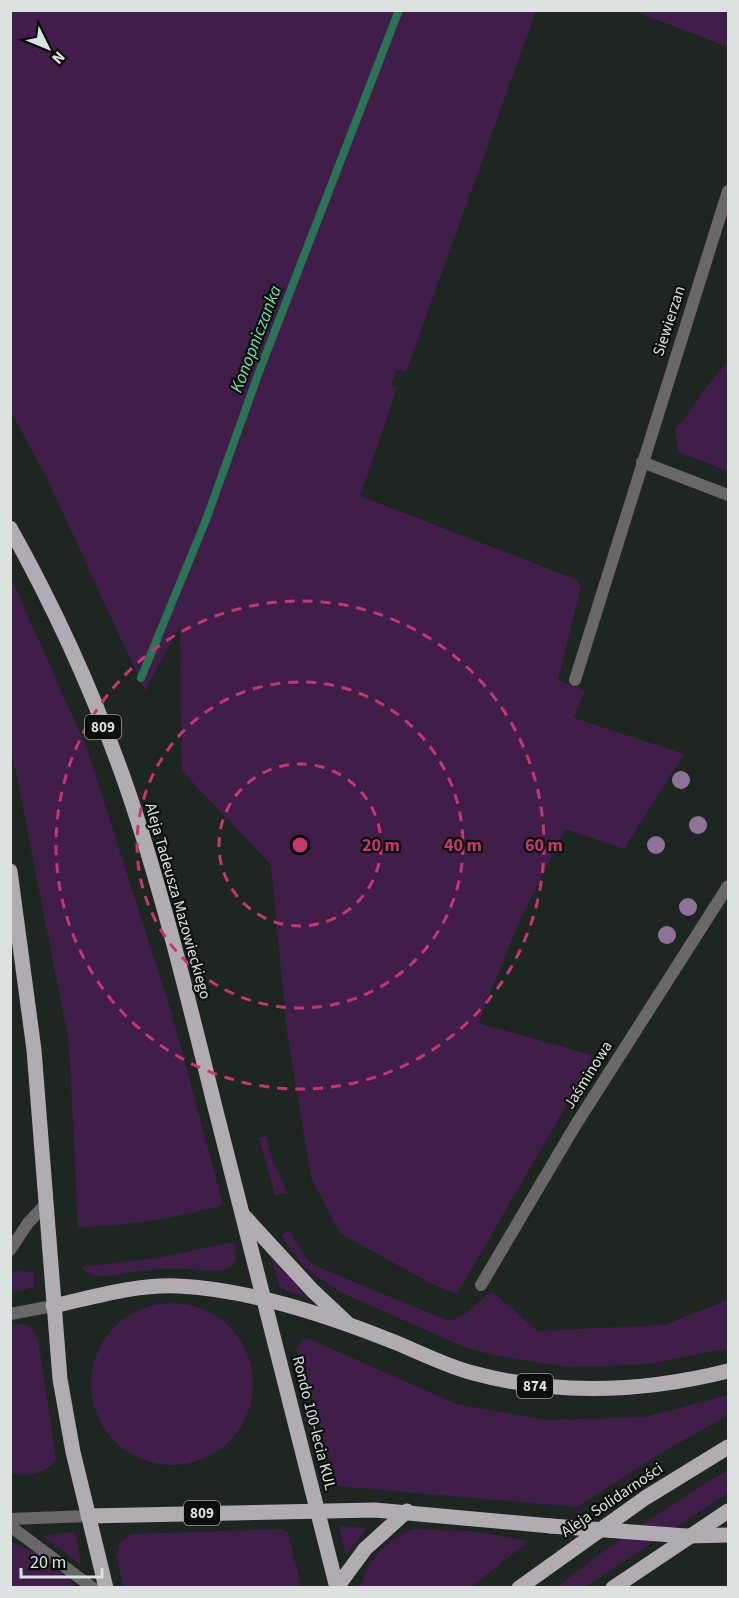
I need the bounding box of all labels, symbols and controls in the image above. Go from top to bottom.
north arrow [18,18,78,78]
text: N [47,46,70,69]
water label: Konopniczanka [224,281,288,396]
street label: Siewierzan [647,283,691,359]
road number: 809 [85,715,121,739]
street label: Aleja Tadeusza Mazowieckiego [139,800,217,1002]
text: 20 m [362,833,400,858]
text: 40 m [444,833,482,858]
text: 60 m [525,833,563,858]
centre of rings [290,835,310,855]
street label: Jaśminowa [558,1037,618,1113]
street label: Rondo 100-lecia KUL [287,1354,341,1493]
road number: 874 [517,1374,553,1398]
street label: Aleja Solidarności [557,1458,667,1542]
road number: 809 [184,1501,220,1525]
scale bar [21,1541,102,1579]
text: 20 m [30,1550,66,1575]

